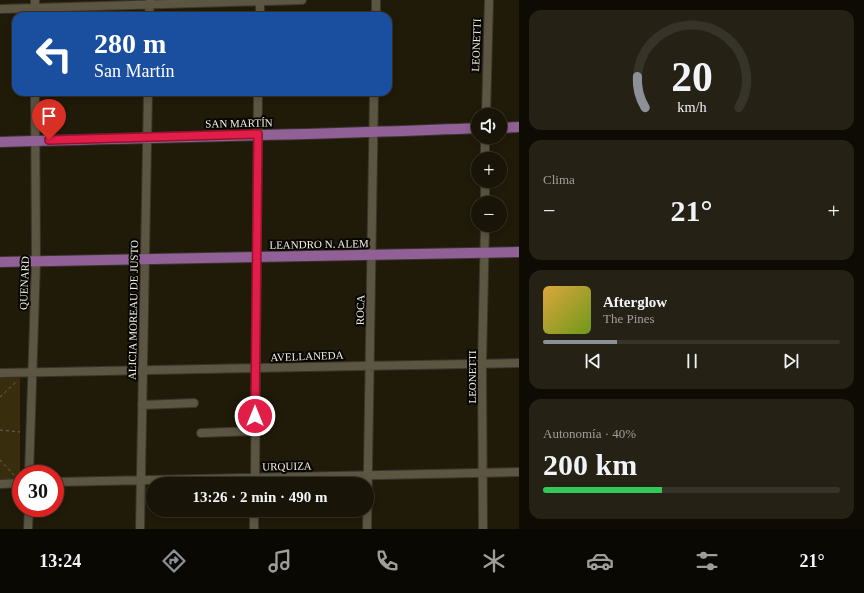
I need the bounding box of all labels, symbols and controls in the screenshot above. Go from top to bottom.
street label: LEONETTI [469,18,483,72]
icon: left [28,28,80,80]
text: 280 m [94,28,166,59]
text: 20 [671,54,712,100]
text: San Martín [94,61,175,81]
text: km/h [677,98,706,114]
pin [32,99,66,140]
icon: arrive [38,105,60,127]
map controls [471,108,507,232]
button: sound [471,108,507,144]
street label: SAN MARTÍN [205,116,273,130]
button: + [471,152,507,188]
text: Clima [543,172,575,187]
text: 21° [671,194,713,227]
button: − [471,196,507,232]
text: − [543,198,555,223]
text: + [828,198,840,223]
street label: LEANDRO N. ALEM [269,237,369,251]
street label: ALICIA MOREAU DE JUSTO [126,240,140,380]
street label: QUENARD [17,256,31,310]
text: Afterglow [603,294,667,310]
street label: ROCA [354,295,366,325]
text: The Pines [603,311,655,326]
street label: AVELLANEDA [270,349,344,363]
street label: LEONETTI [466,350,478,404]
icon: previous [582,350,604,372]
icon: pause [681,350,703,372]
icon: next [780,350,802,372]
position arrow [234,395,276,437]
text: Autonomía · 40% [543,426,636,441]
text: 200 km [543,448,637,481]
street label: URQUIZA [262,460,312,472]
speed limit sign: 30 [12,465,64,517]
text: 13:26 · 2 min · 490 m [193,489,328,505]
icon: directions [160,547,188,575]
icon: music [266,547,294,575]
icon: phone [373,547,401,575]
icon: climate [480,547,508,575]
icon: car [586,547,614,575]
icon: filters [693,547,721,575]
text: 13:24 [39,551,81,571]
text: 21° [799,551,825,571]

